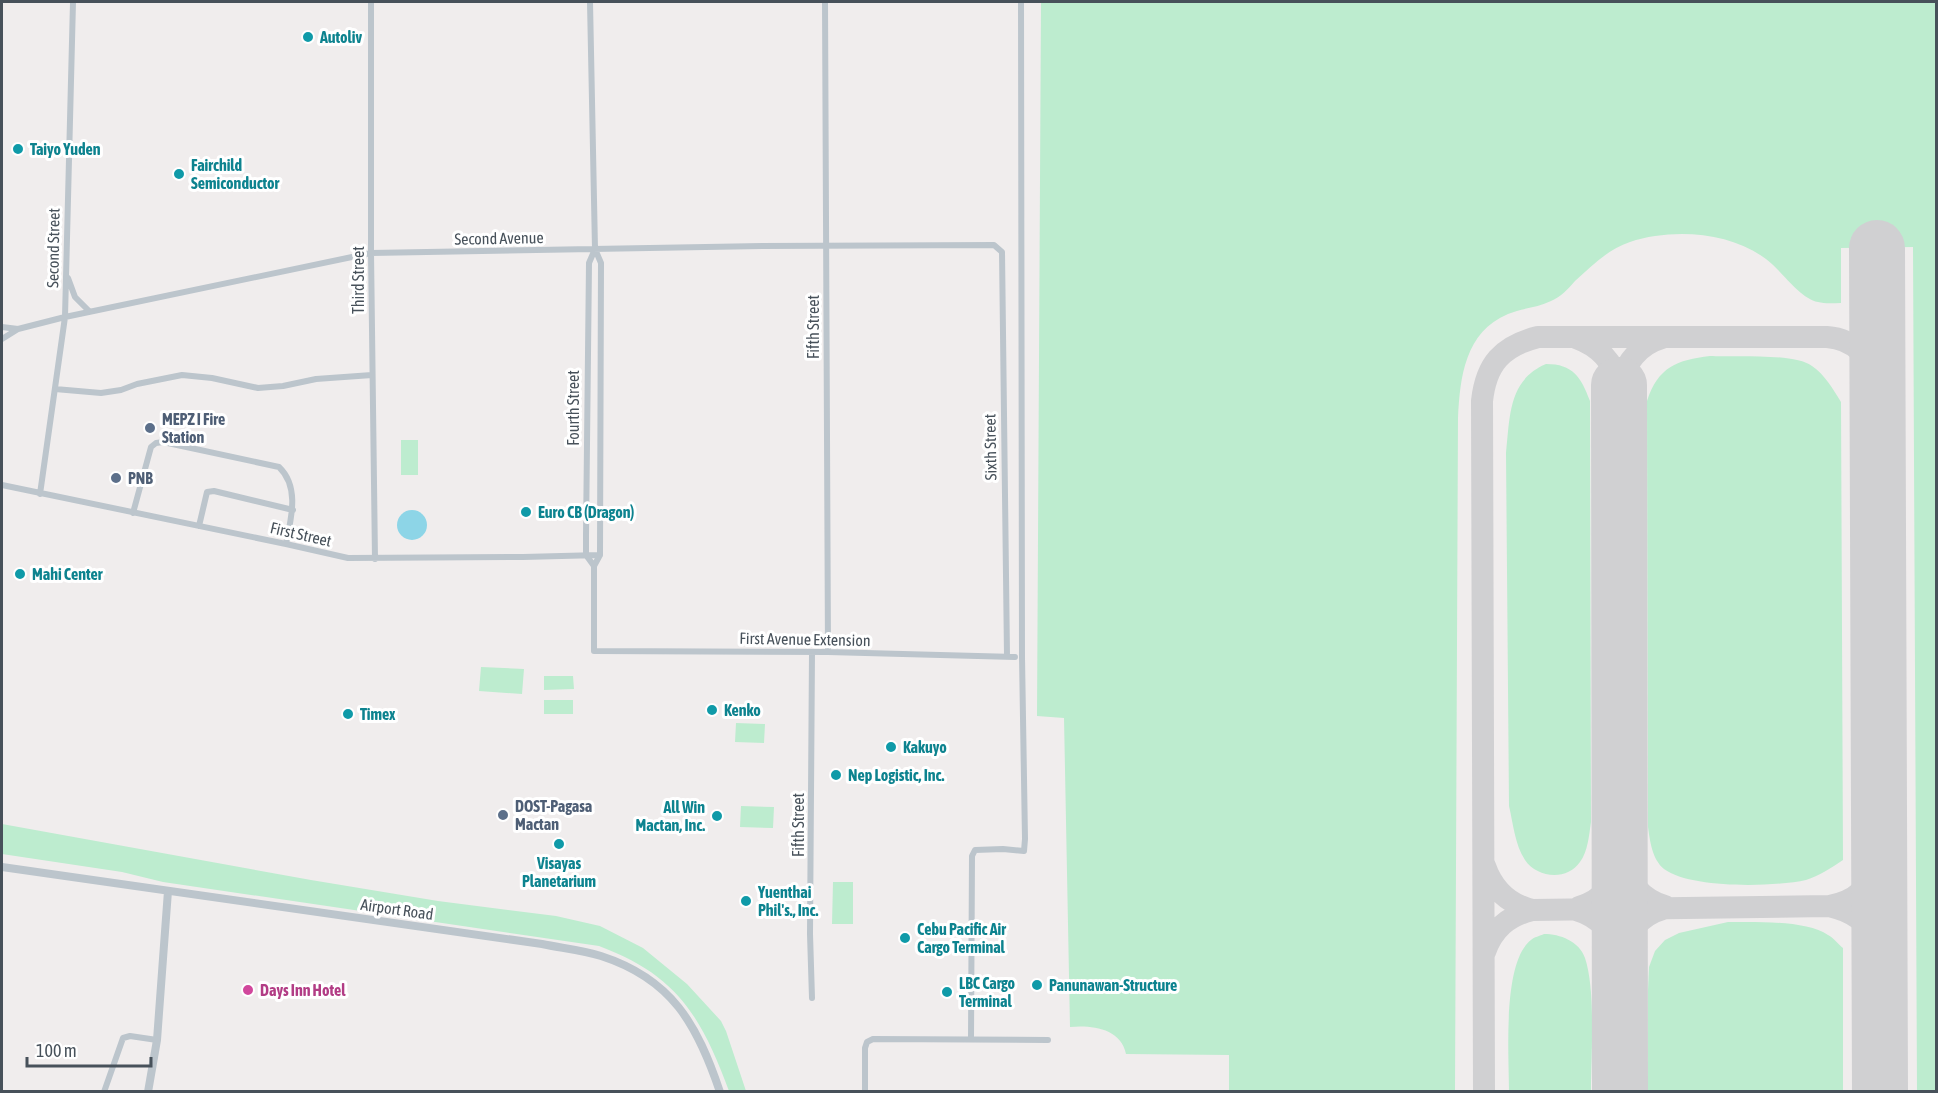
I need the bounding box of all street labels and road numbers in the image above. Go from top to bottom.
street label: Second Street [43,207,63,288]
street label: Second Avenue [454,228,544,248]
street label: Third Street [349,246,367,314]
street label: Fifth Street [804,295,822,359]
street label: Fourth Street [564,370,582,446]
street label: Sixth Street [980,413,1000,480]
street label: First Street [269,518,334,550]
street label: First Avenue Extension [739,629,871,649]
street label: Fifth Street [789,793,807,857]
street label: Airport Road [359,895,435,924]

